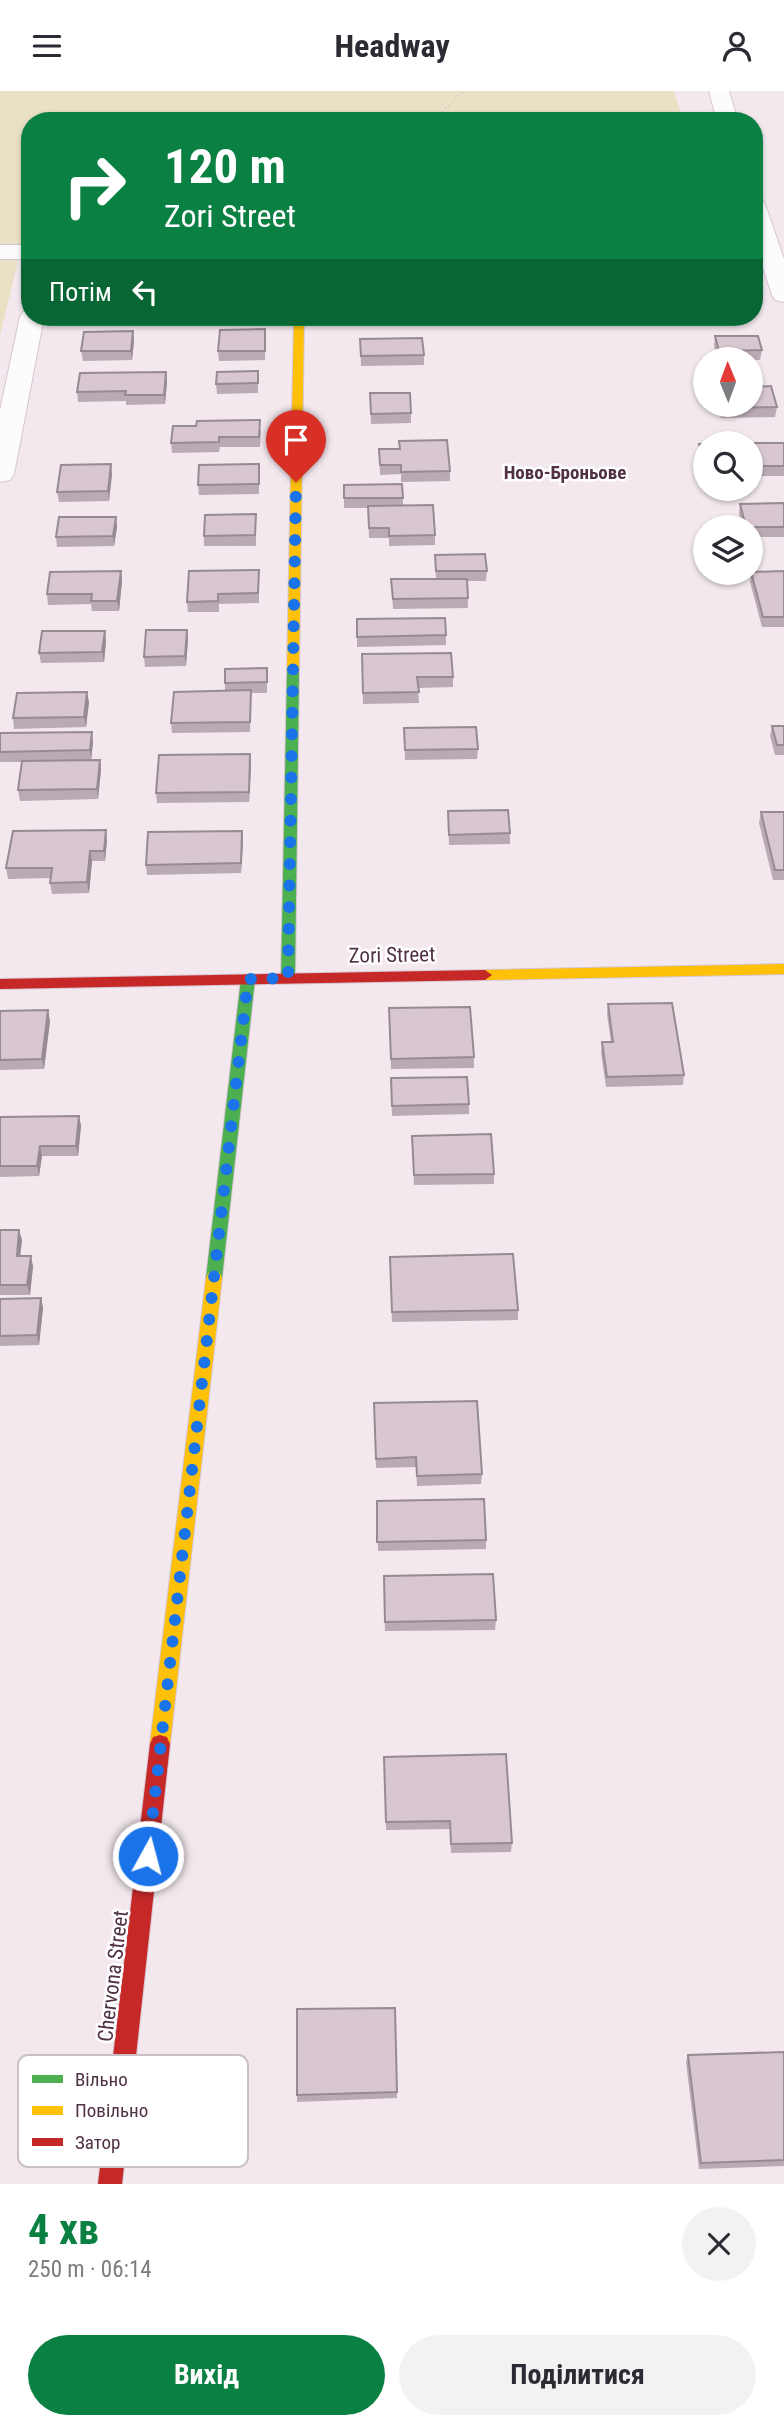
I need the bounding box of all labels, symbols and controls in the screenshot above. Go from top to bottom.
icon: menu [28,27,66,65]
text: Headway [334,27,450,65]
icon: person [718,27,756,65]
text: 120 m [164,138,286,195]
icon: right [49,140,140,231]
text: Zori Street [164,197,296,235]
icon: left [126,273,164,311]
text: Потім [49,277,112,307]
north arrow [693,347,763,417]
map controls [693,347,763,585]
pin [266,410,326,482]
icon: arrive [277,421,315,459]
button: search [693,431,763,501]
district label: Ново-Броньове [504,461,626,484]
button: layers [693,515,763,585]
street label: Zori Street [349,942,435,968]
position arrow [111,1819,185,1893]
street label: Chervona Street [93,1909,133,2043]
legend [18,2055,248,2167]
text: Вільно [75,2068,128,2091]
text: Повільно [75,2099,148,2122]
text: Затор [75,2131,120,2154]
text: 4 хв [28,2205,99,2254]
button: close [682,2207,756,2281]
text: 250 m · 06:14 [28,2256,152,2283]
button: Вихід [28,2335,385,2415]
button: Поділитися [399,2335,756,2415]

